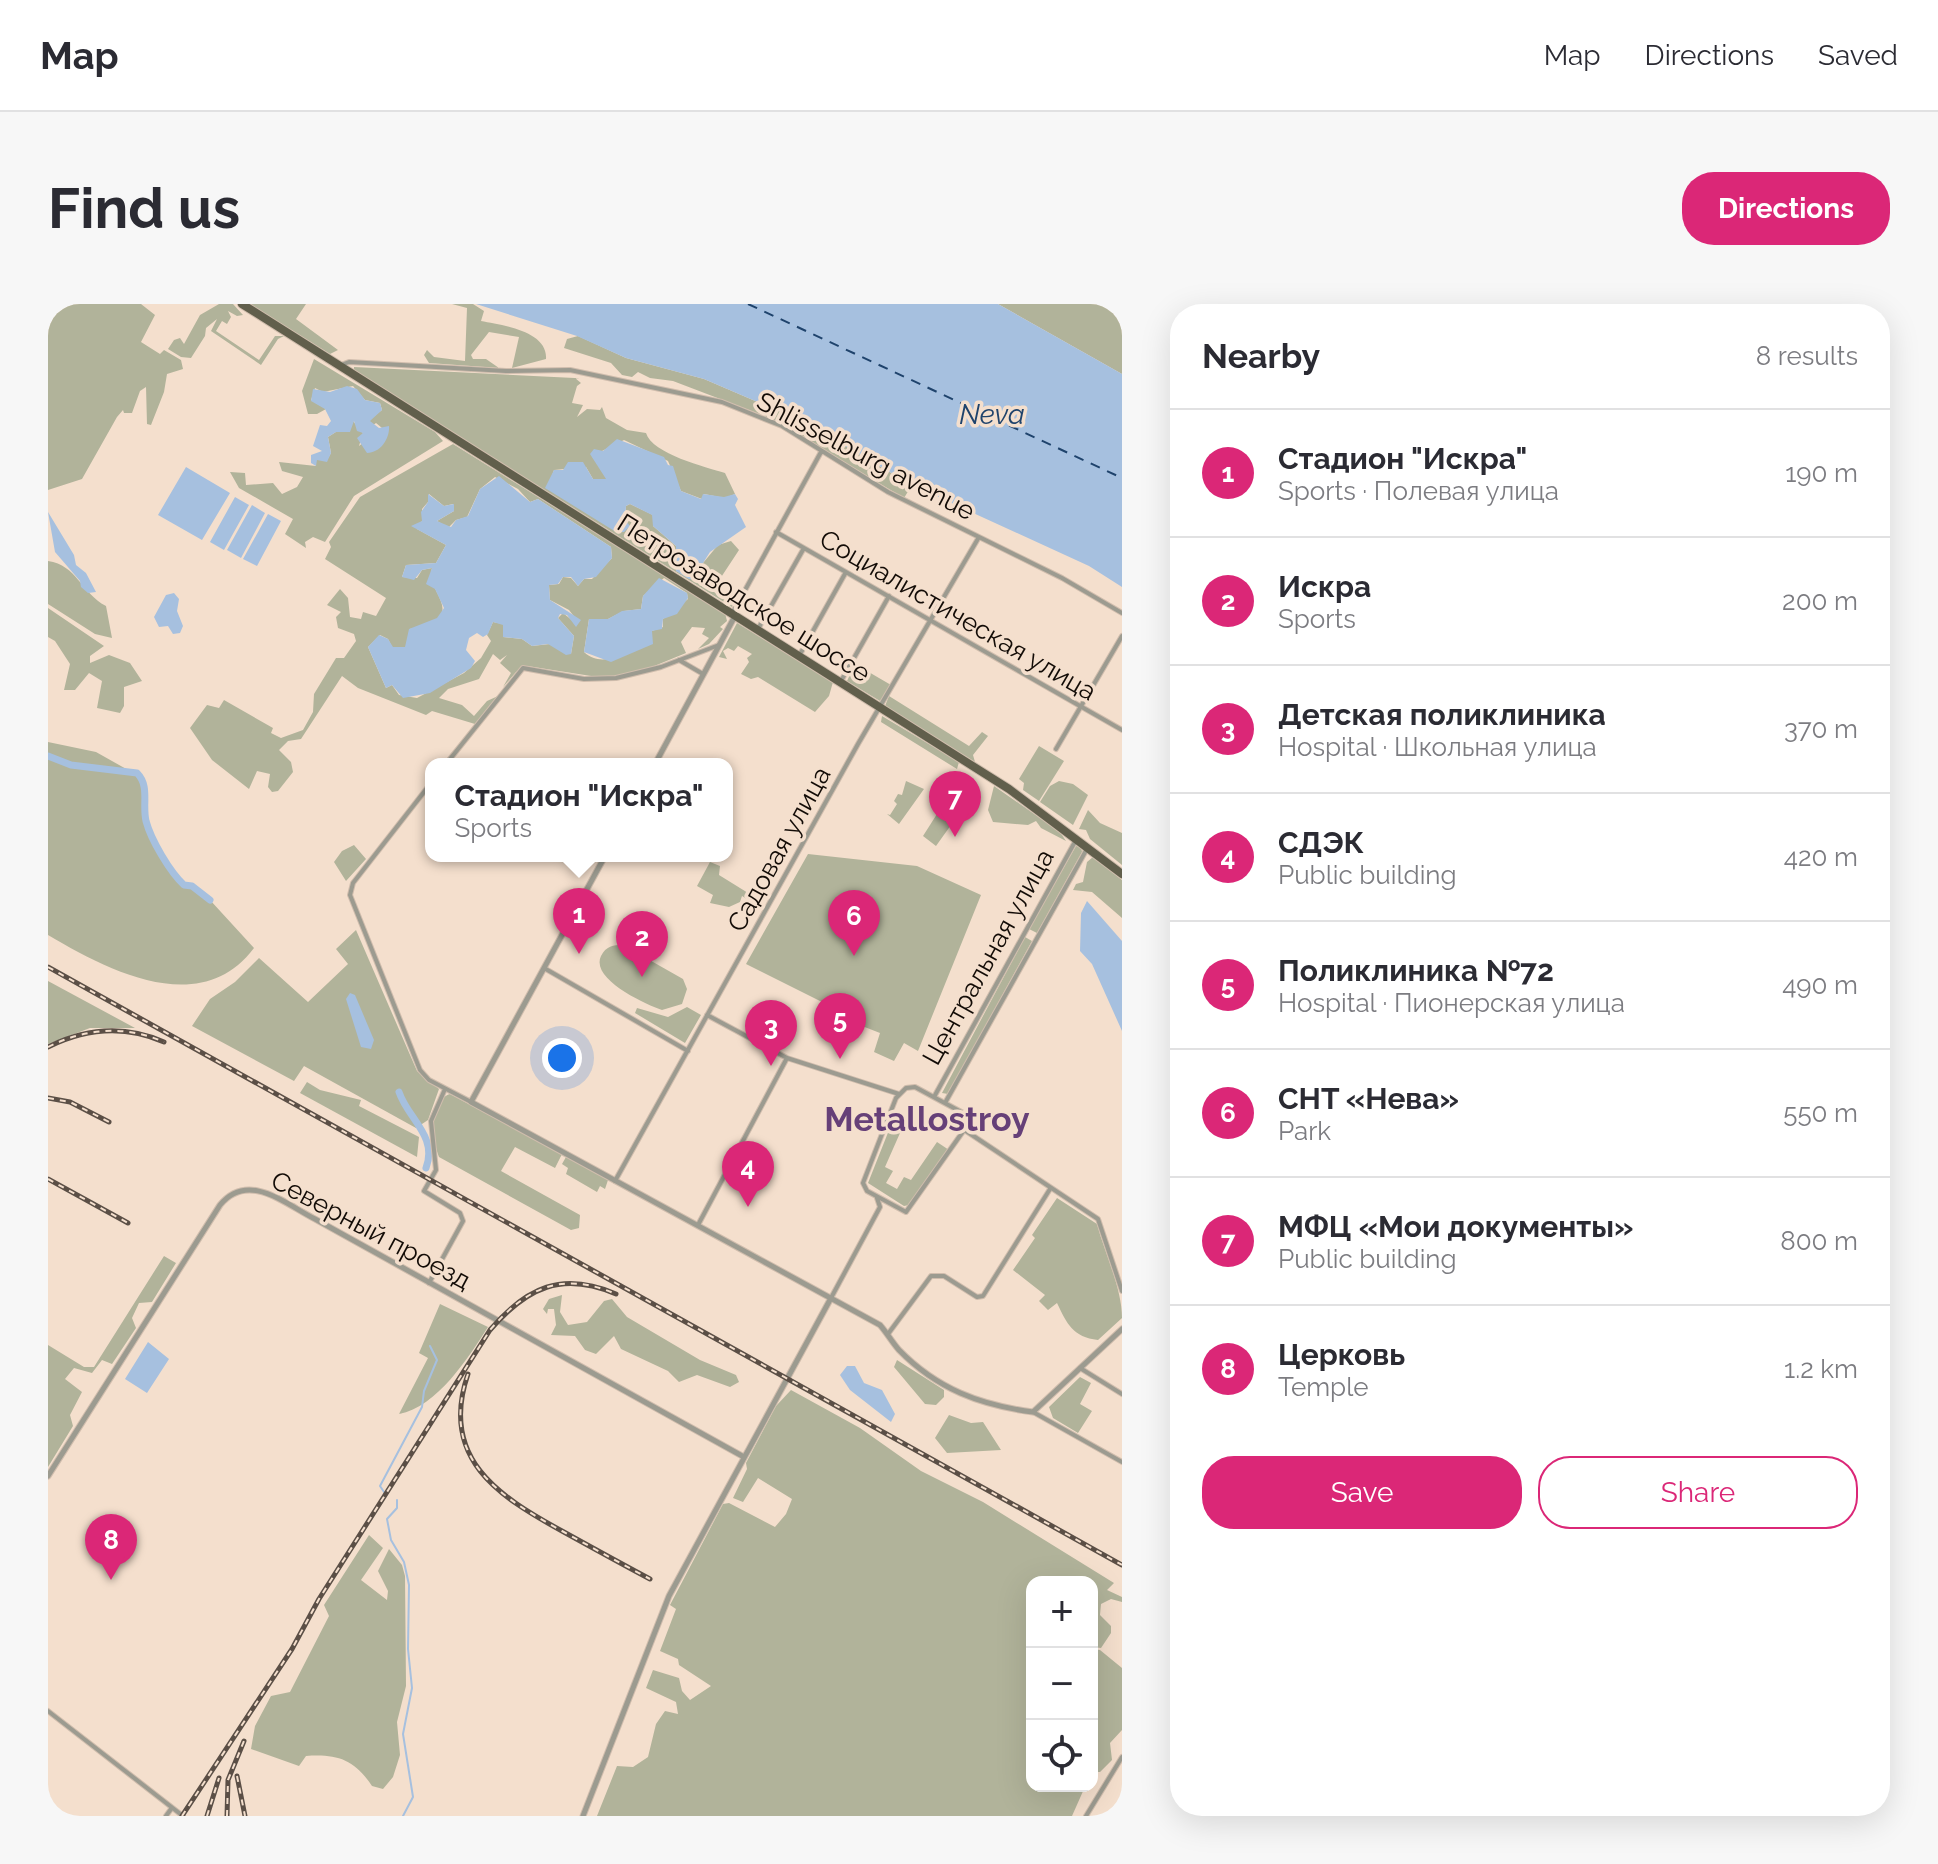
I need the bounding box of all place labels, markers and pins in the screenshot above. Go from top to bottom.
pin: 7 [929,771,981,837]
pin: 1 [553,888,605,954]
pin: 6 [828,890,880,956]
pin: 2 [616,911,668,977]
pin: 5 [814,993,866,1059]
pin: 3 [745,1000,797,1066]
pin: 4 [722,1141,774,1207]
pin: 8 [85,1514,137,1580]

